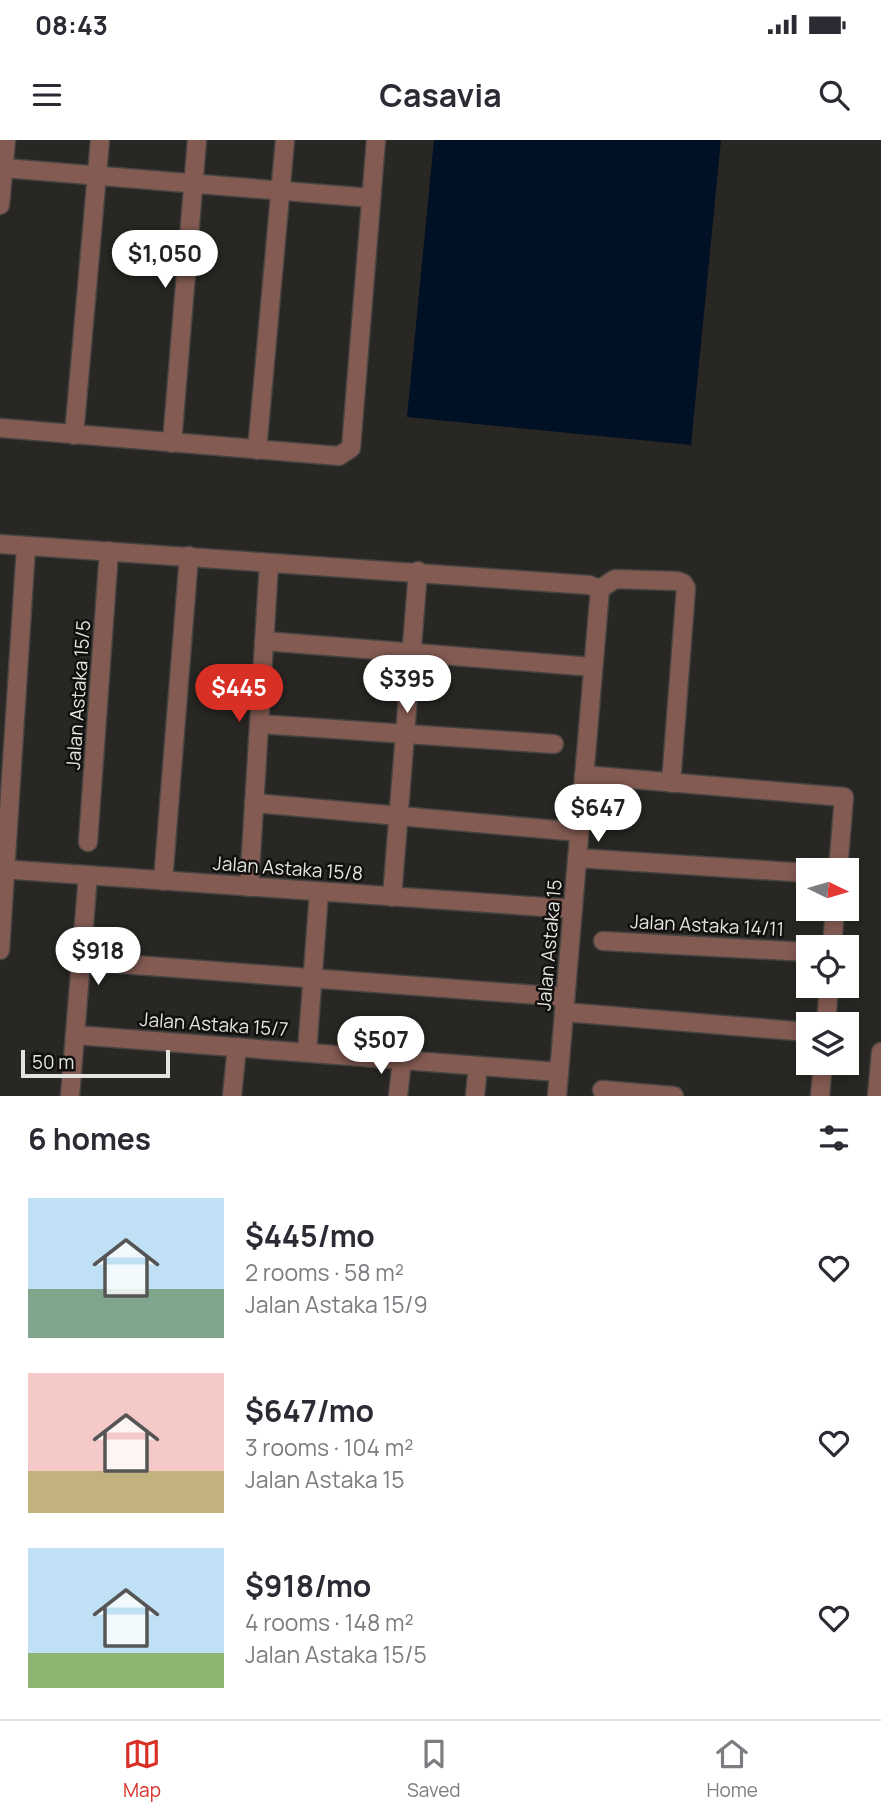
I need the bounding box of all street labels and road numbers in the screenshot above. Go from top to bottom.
street label: Jalan Astaka 15/5 [60,619,96,771]
street label: Jalan Astaka 15/8 [212,850,364,886]
street label: Jalan Astaka 15 [530,878,568,1012]
street label: Jalan Astaka 14/11 [629,908,785,942]
street label: Jalan Astaka 15/7 [139,1006,289,1042]

